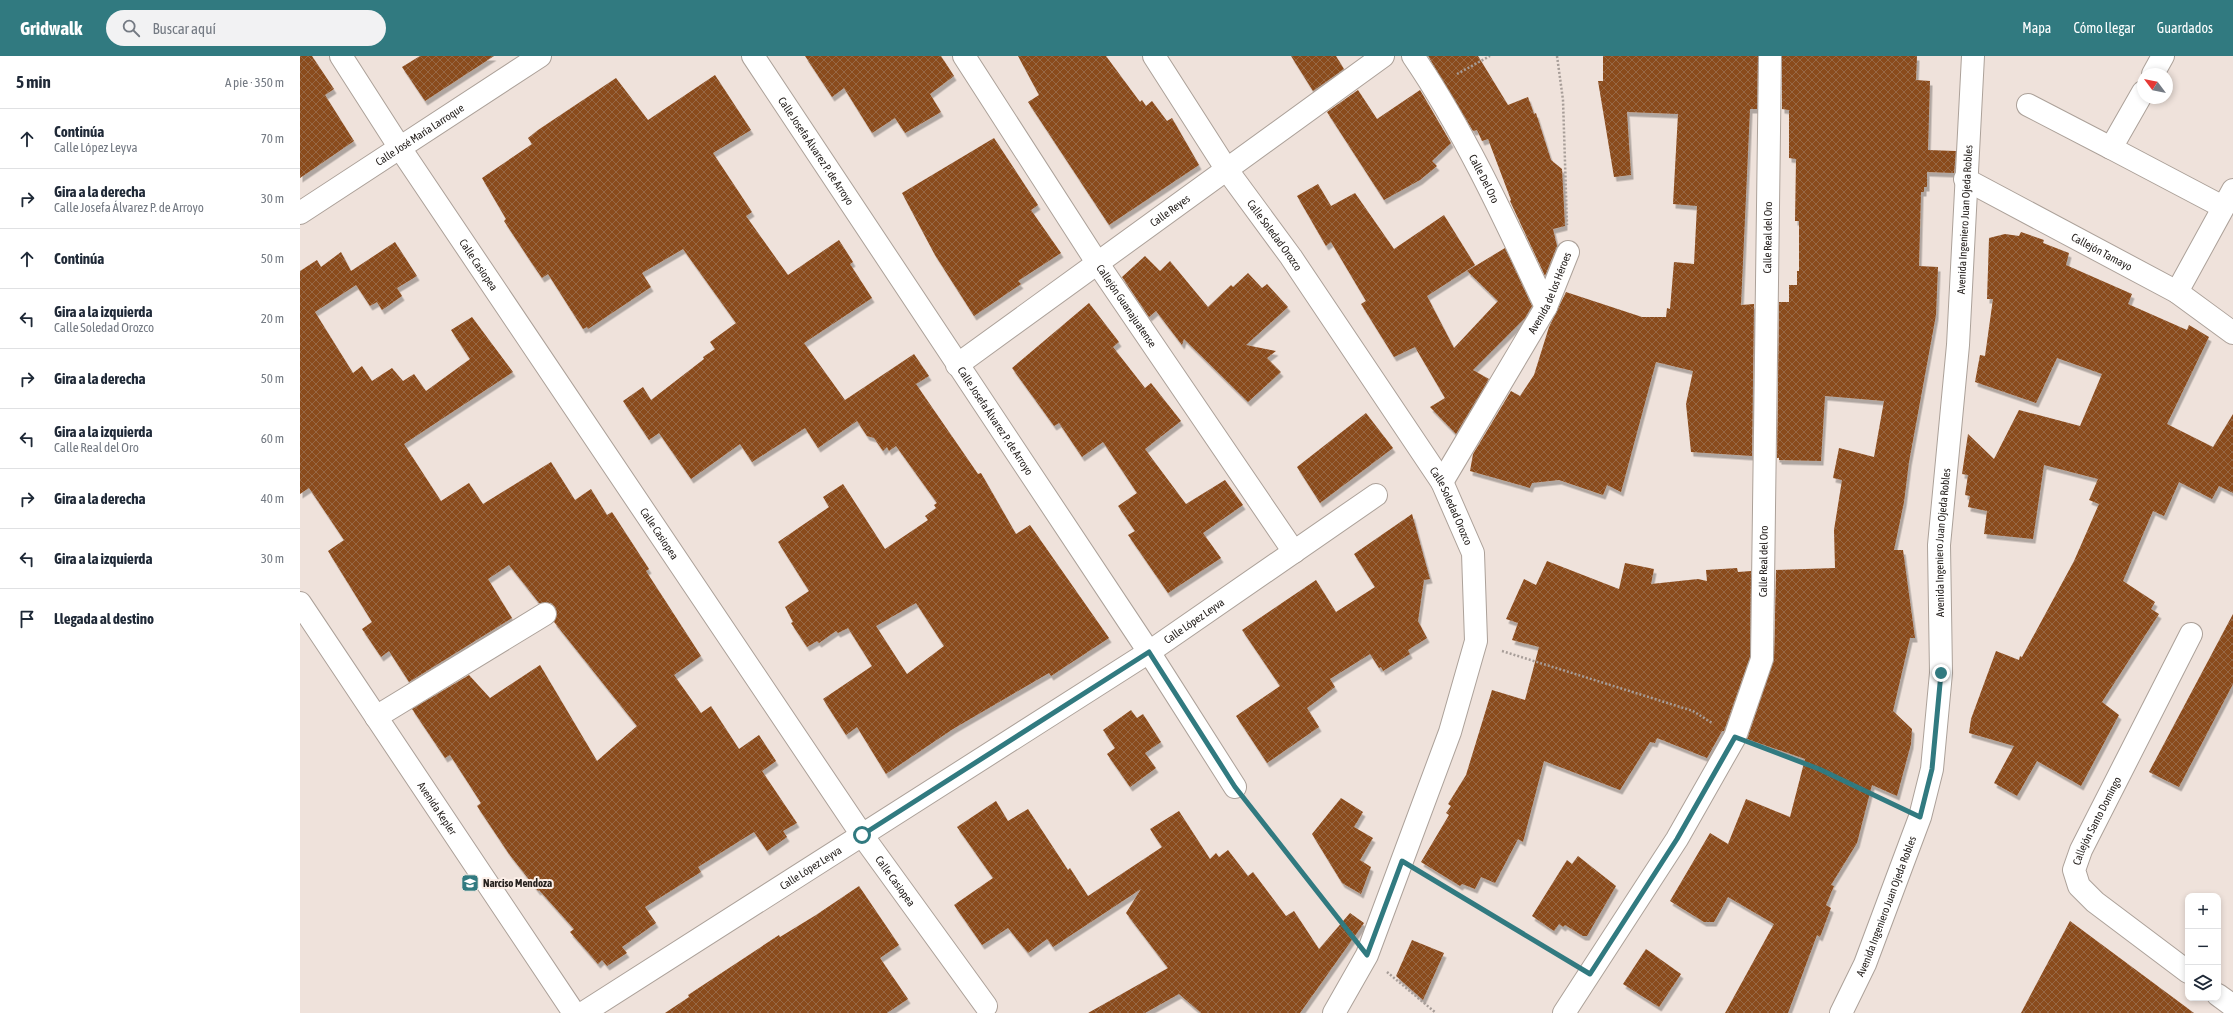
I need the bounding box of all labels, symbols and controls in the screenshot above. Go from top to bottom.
search box [106,10,386,46]
text: Gridwalk [20,17,82,39]
icon: search [120,17,142,39]
text: Buscar aquí [152,20,216,37]
text: Mapa [2022,20,2051,36]
text: Cómo llegar [2073,20,2135,36]
text: Guardados [2157,20,2213,36]
north arrow [2137,68,2173,104]
text: 5 min [16,72,51,92]
text: A pie · 350 m [225,75,284,90]
street label: Calle Josefa Álvarez P. de Arroyo [776,95,856,207]
street label: Calle José María Larroque [373,102,466,168]
text: Continúa [54,123,104,140]
icon: ahead [16,128,38,150]
text: 70 m [261,131,284,146]
text: Calle López Leyva [54,140,137,155]
street label: Avenida Ingeniero Juan Ojeda Robles [1955,145,1974,294]
street label: Calle Del Oro [1467,152,1502,205]
text: Gira a la derecha [54,183,145,200]
icon: right [16,188,38,210]
text: 30 m [261,191,284,206]
street label: Calle Reyes [1148,192,1192,229]
street label: Calle Soledad Orozco [1245,197,1304,273]
text: Calle Josefa Álvarez P. de Arroyo [54,200,204,215]
street label: Calle Real del Oro [1761,201,1774,273]
street label: Callejón Tamayo [2069,231,2134,273]
street label: Calle Casiopea [457,237,500,293]
icon: ahead [16,248,38,270]
text: Continúa [54,250,104,267]
street label: Avenida de los Héroes [1526,250,1573,336]
text: 50 m [261,251,284,266]
street label: Callejón Guanajuatense [1094,262,1159,349]
text: Gira a la izquierda [54,303,152,320]
icon: left [16,308,38,330]
text: 20 m [261,311,284,326]
text: Calle Soledad Orozco [54,320,154,335]
street label: Calle Josefa Álvarez P. de Arroyo [955,365,1036,477]
icon: right [16,368,38,390]
text: Gira a la derecha [54,370,145,387]
text: 50 m [261,371,284,386]
text: Gira a la izquierda [54,423,152,440]
icon: left [16,428,38,450]
text: 60 m [261,431,284,446]
text: Calle Real del Oro [54,440,139,455]
street label: Calle Soledad Orozco [1428,465,1475,547]
street label: Avenida Ingeniero Juan Ojeda Robles [1933,467,1952,617]
icon: right [16,488,38,510]
text: Gira a la derecha [54,490,145,507]
text: 40 m [261,491,284,506]
street label: Calle Casiopea [638,506,681,562]
street label: Calle Real del Oro [1757,525,1770,597]
icon: left [16,548,38,570]
text: Gira a la izquierda [54,550,152,567]
text: 30 m [261,551,284,566]
street label: Calle López Leyva [1161,596,1226,646]
icon: arrive [16,608,38,630]
text: Llegada al destino [54,610,154,627]
route end [1932,664,1950,682]
street label: Callejón Santo Domingo [2070,775,2123,867]
street label: Avenida Kepler [415,780,460,838]
route start [853,826,871,844]
street label: Avenida Ingeniero Juan Ojeda Robles [1854,834,1918,978]
street label: Calle López Leyva [778,844,844,892]
street label: Calle Casiopea [873,853,918,909]
school or university icon: Narciso Mendoza [460,873,480,893]
place label: Narciso Mendoza [483,877,552,889]
map controls [2185,893,2221,1001]
button: + [2185,893,2221,929]
button: − [2185,929,2221,965]
button: layers [2185,965,2221,1001]

